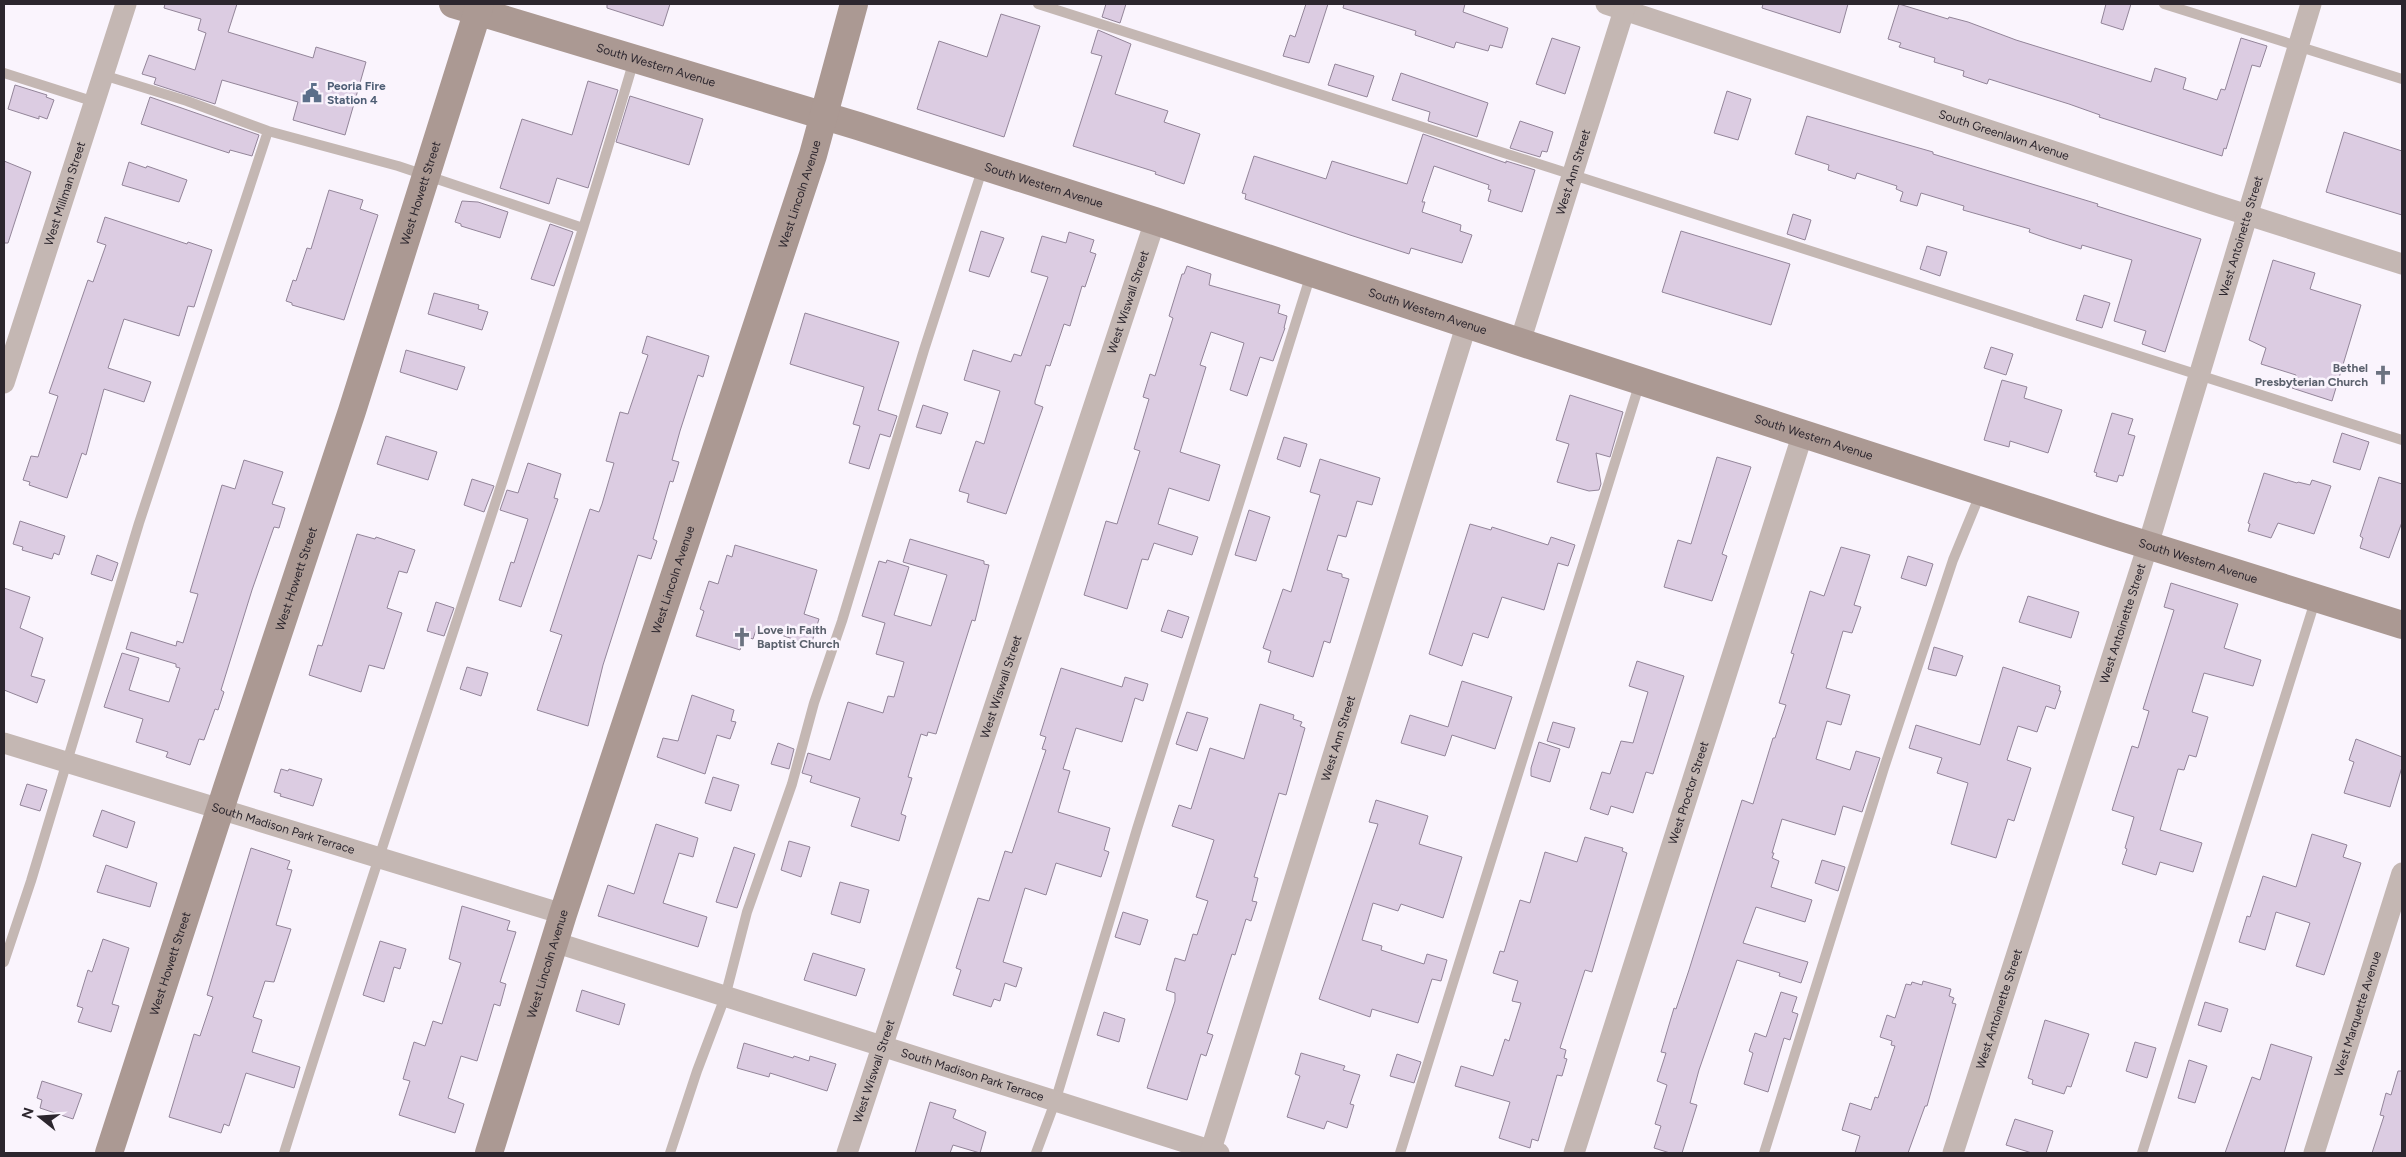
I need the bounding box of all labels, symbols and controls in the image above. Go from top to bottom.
street label: South Western Avenue [595,41,718,90]
place label: Peoria Fire Station 4 [327,79,386,107]
public building icon: Peoria Fire Station 4 [301,82,323,104]
street label: South Greenlawn Avenue [1937,107,2071,163]
street label: West Ann Street [1553,127,1593,217]
street label: West Lincoln Avenue [776,138,824,250]
street label: West Millman Street [42,139,88,247]
street label: West Howett Street [398,139,443,247]
street label: South Western Avenue [983,160,1105,211]
street label: West Antoinette Street [2216,174,2266,298]
street label: West Wiswall Street [1105,248,1152,356]
street label: South Western Avenue [1367,285,1489,338]
place label: Bethel Presbyterian Church [2255,361,2368,389]
church icon: Bethel Presbyterian Church [2372,364,2394,386]
street label: South Western Avenue [1753,411,1875,463]
street label: West Lincoln Avenue [649,524,698,636]
street label: West Howett Street [273,525,320,632]
street label: South Western Avenue [2137,536,2260,586]
street label: West Antoinette Street [2097,561,2149,685]
place label: Love in Faith Baptist Church [757,623,840,651]
church icon: Love in Faith Baptist Church [731,626,753,648]
street label: West Wiswall Street [977,633,1025,740]
street label: West Ann Street [1319,693,1358,783]
street label: West Proctor Street [1666,739,1712,846]
street label: South Madison Park Terrace [210,800,357,857]
street label: West Lincoln Avenue [524,907,571,1020]
street label: West Howett Street [147,910,194,1017]
street label: West Antoinette Street [1973,947,2025,1071]
street label: West Marquette Avenue [2332,949,2384,1078]
street label: West Wiswall Street [850,1017,898,1125]
street label: South Madison Park Terrace [899,1046,1046,1104]
north arrow [15,1092,65,1142]
text: N [18,1106,38,1121]

